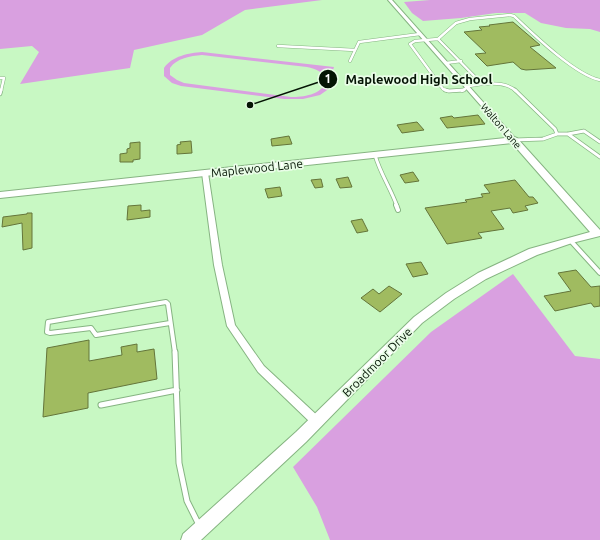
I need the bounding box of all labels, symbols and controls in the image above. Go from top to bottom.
callout: Maplewood High School [318,67,500,92]
text: 1 [325,72,331,85]
text: Maplewood High School [346,72,492,86]
street label: Walton Lane [478,101,524,151]
street label: Maplewood Lane [210,157,304,179]
street label: Broadmoor Drive [340,325,414,399]

